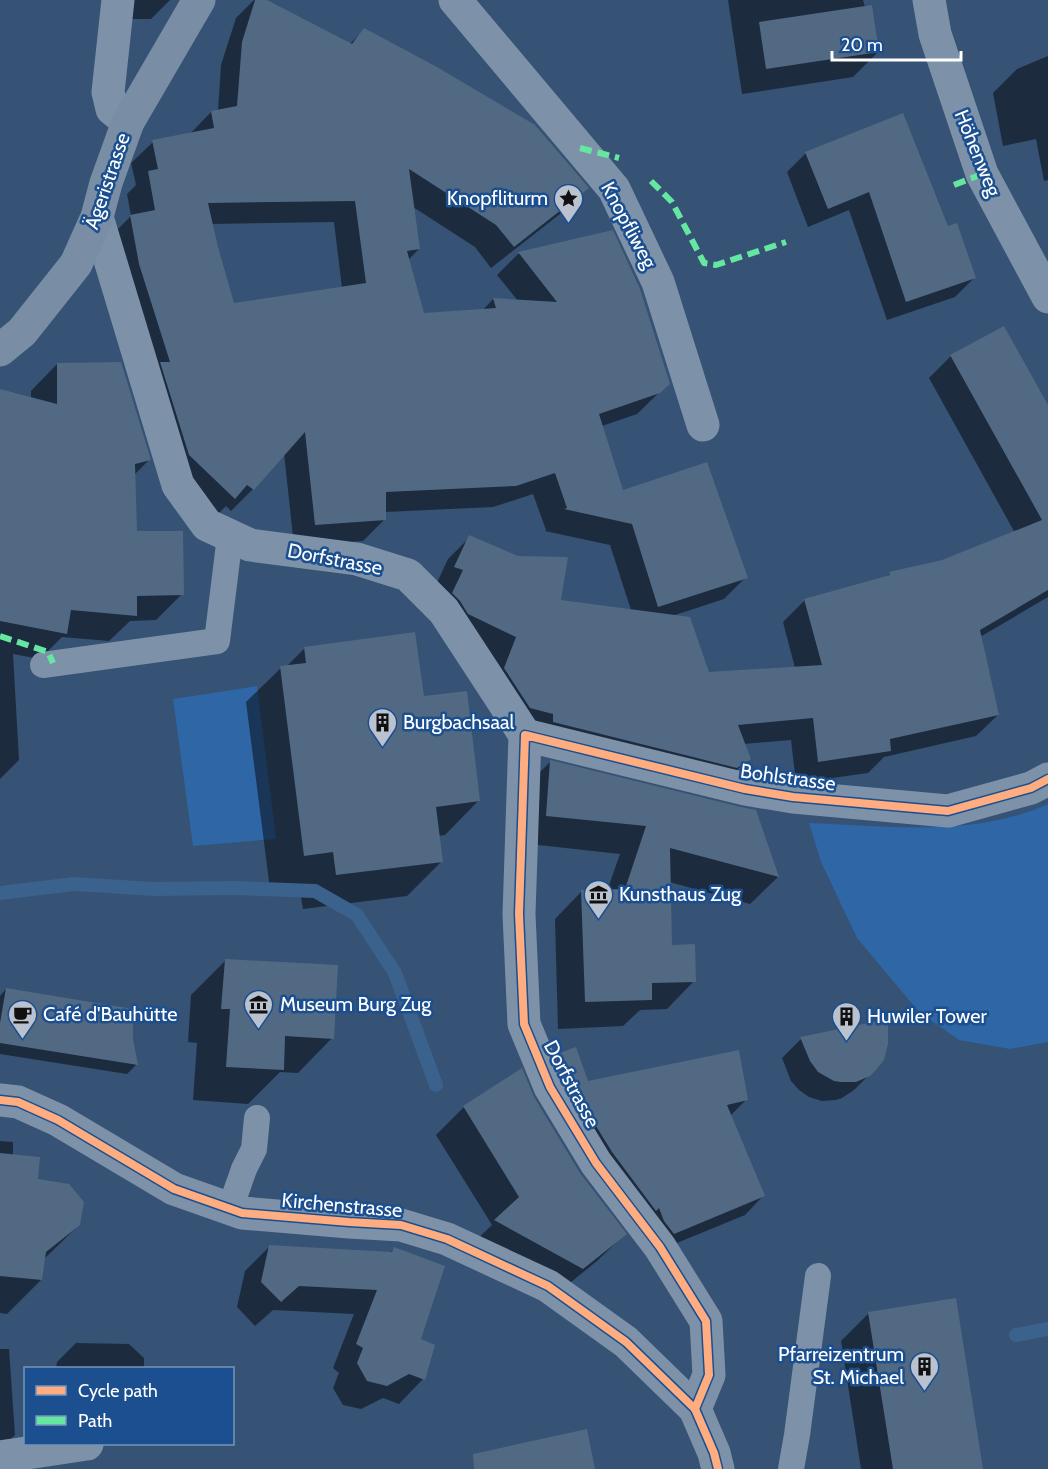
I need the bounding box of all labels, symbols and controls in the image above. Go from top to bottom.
scale bar [832,24,961,62]
text: 20 m [841,34,883,56]
street label: Höhenweg [950,106,1007,201]
street label: Ägeristrasse [79,130,135,232]
street label: Knopfliweg [596,178,662,273]
place icon: Knopfliturm [553,182,585,224]
place label: Knopfliturm [447,186,548,210]
street label: Dorfstrasse [286,538,384,580]
building icon: Burgbachsaal [366,706,398,748]
place label: Burgbachsaal [403,710,515,734]
street label: Bohlstrasse [739,758,837,796]
museum icon: Kunsthaus Zug [582,878,614,920]
place label: Kunsthaus Zug [619,882,742,906]
museum icon: Museum Burg Zug [243,988,275,1030]
place label: Museum Burg Zug [280,992,432,1016]
cafe icon: Café d'Bauhütte [6,998,38,1040]
building icon: Huwiler Tower [830,1000,862,1042]
place label: Café d'Bauhütte [43,1002,178,1026]
place label: Huwiler Tower [867,1004,987,1028]
street label: Dorfstrasse [539,1036,605,1132]
street label: Kirchenstrasse [281,1188,403,1222]
place label: Pfarreizentrum St. Michael [778,1342,904,1389]
building icon: Pfarreizentrum St. Michael [909,1350,941,1392]
legend [24,1367,234,1445]
text: Cycle path [78,1380,158,1402]
text: Path [78,1410,112,1432]

